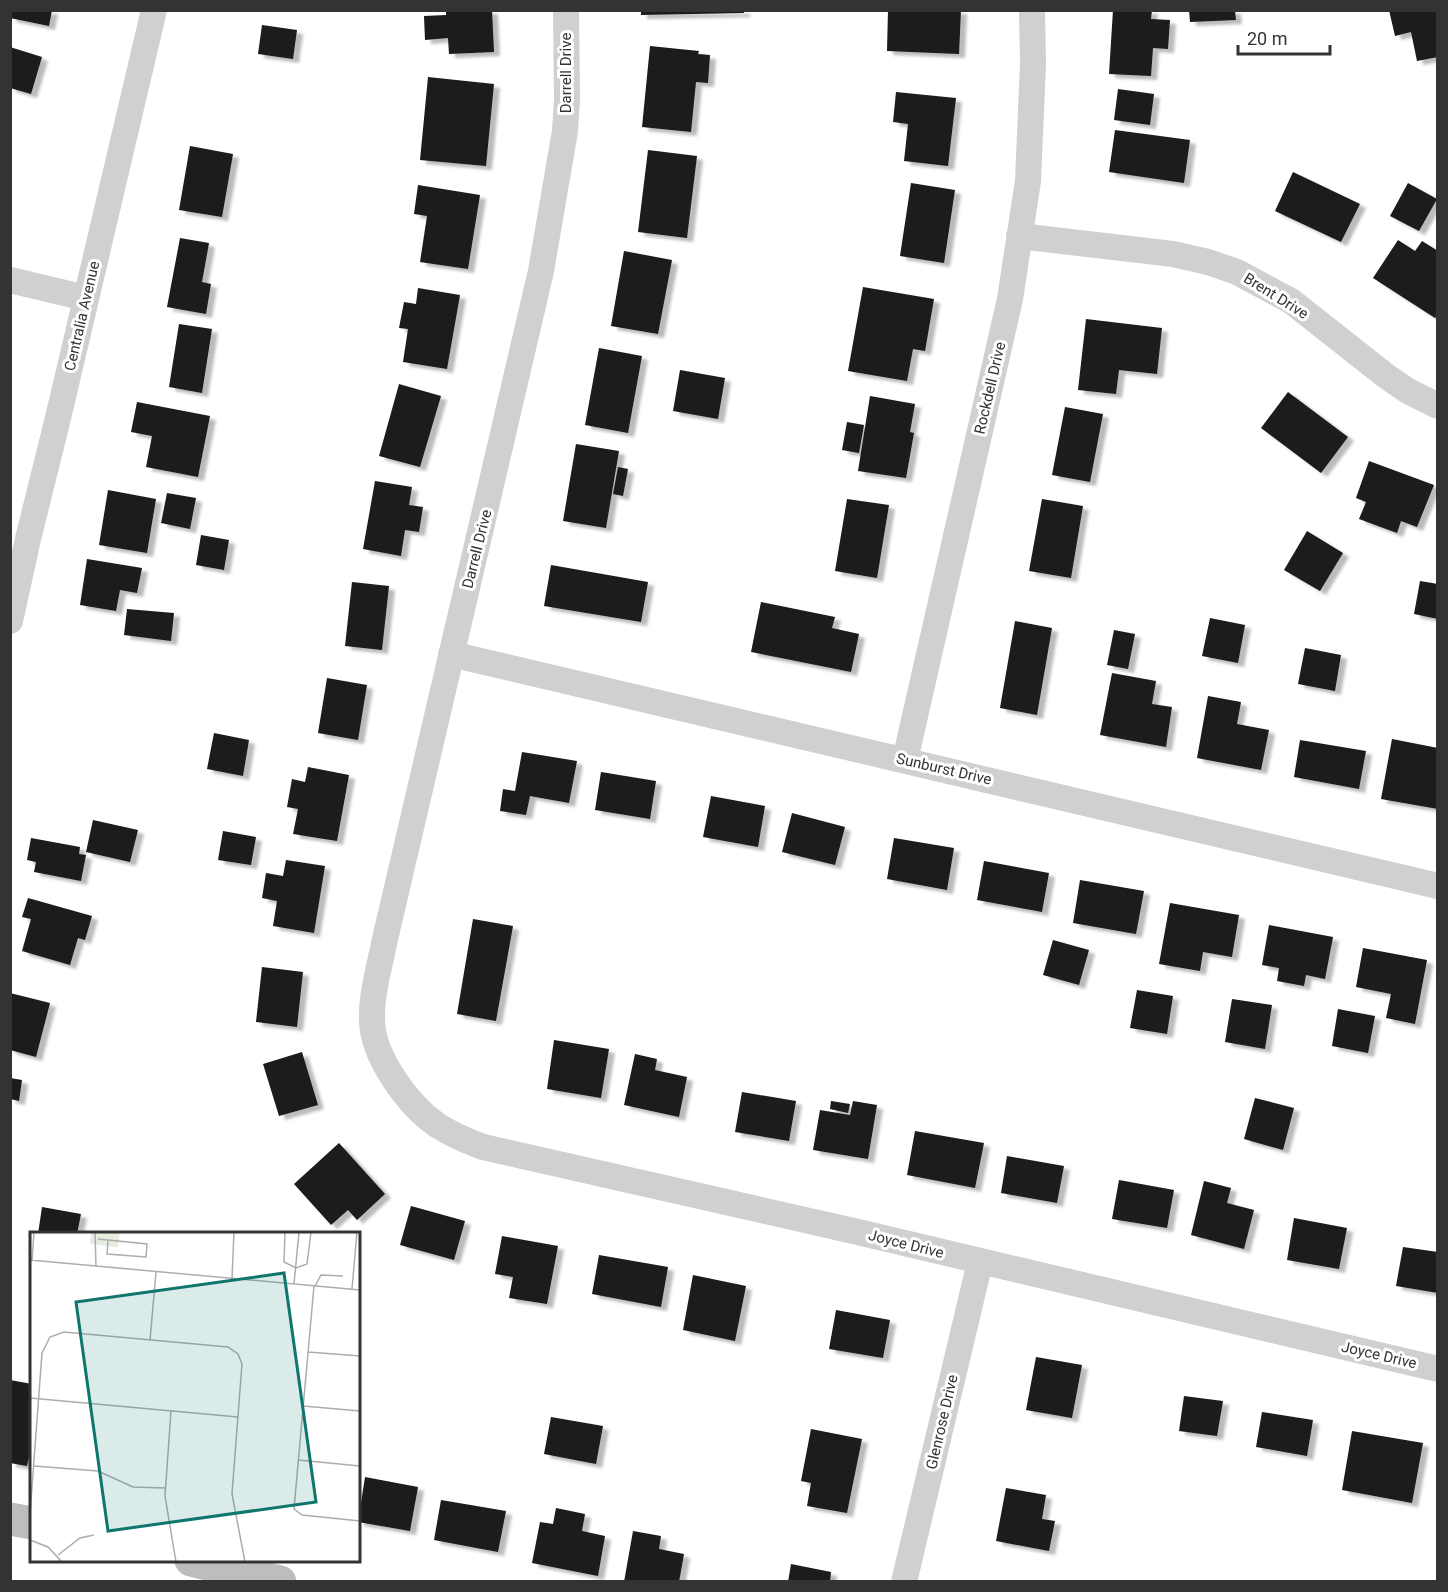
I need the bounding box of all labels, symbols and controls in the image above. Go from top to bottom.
scale bar [1238,18,1330,56]
text: 20 m [1247,28,1287,49]
street label: Darrell Drive [557,33,575,113]
street label: Centralia Avenue [61,259,103,373]
street label: Brent Drive [1240,269,1312,323]
street label: Rockdell Drive [971,340,1009,436]
street label: Darrell Drive [459,508,496,590]
street label: Sunburst Drive [895,749,993,789]
street label: Joyce Drive [866,1226,946,1262]
inset map [30,1232,360,1562]
street label: Joyce Drive [1339,1338,1419,1372]
street label: Glenrose Drive [922,1373,962,1471]

